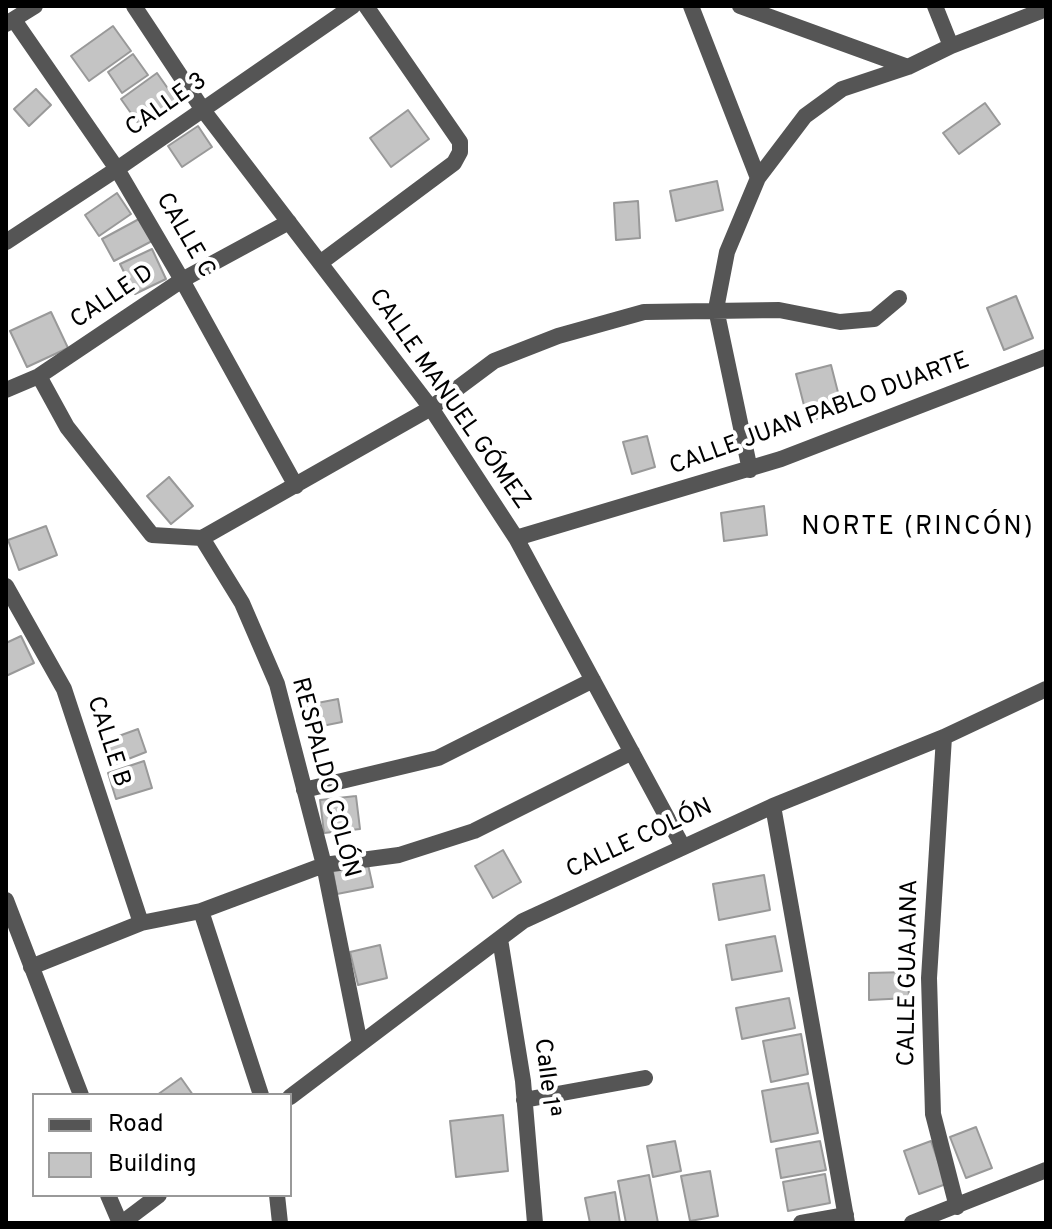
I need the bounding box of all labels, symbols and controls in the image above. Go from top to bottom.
street label: CALLE 3 [121,68,213,144]
street label: CALLE C [148,188,220,284]
street label: CALLE D [66,260,160,336]
street label: CALLE MANUEL GÓMEZ [361,284,535,516]
street label: CALLE JUAN PABLO DUARTE [666,347,974,483]
district label: NORTE (RINCÓN) [801,513,1035,545]
street label: RESPALDO COLÓN [283,675,365,881]
street label: CALLE B [79,693,135,791]
street label: CALLE COLÓN [562,794,718,886]
street label: CALLE GUAJANA [894,879,926,1067]
street label: Calle 1ª [526,1037,564,1119]
legend [32,1093,292,1197]
text: Road [108,1110,164,1140]
text: Building [108,1150,197,1180]

